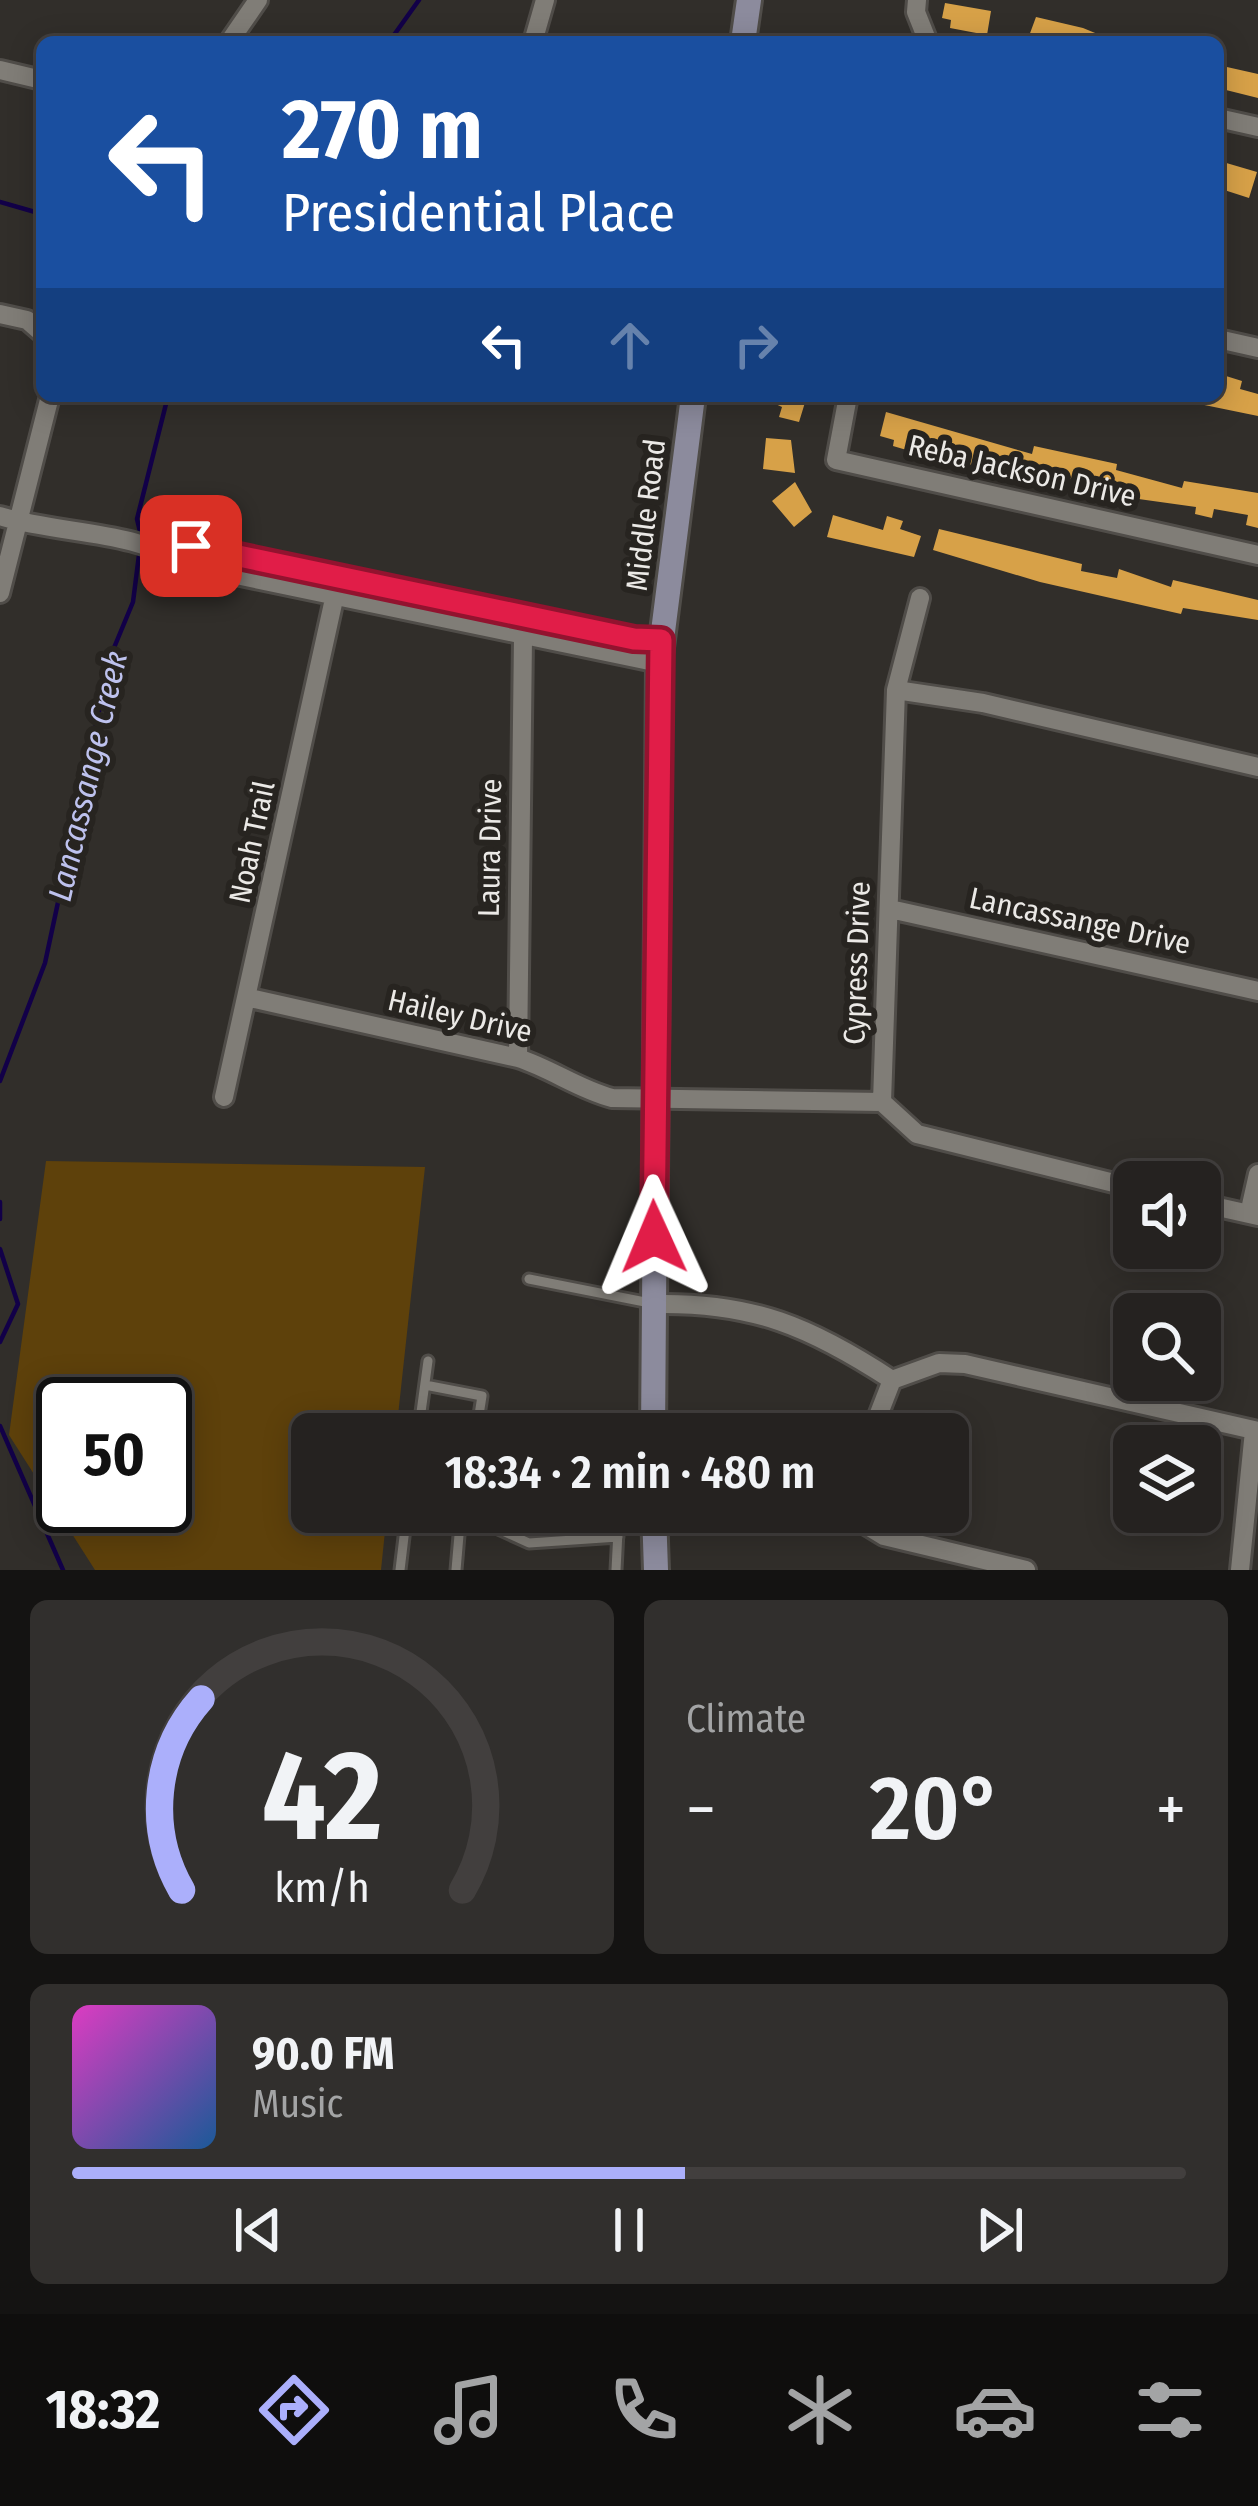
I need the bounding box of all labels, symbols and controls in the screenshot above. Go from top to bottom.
text: 270 m [282,79,483,180]
icon: left [84,84,240,240]
text: Presidential Place [282,181,675,245]
icon: left [471,312,537,378]
icon: ahead [597,312,663,378]
icon: right [723,312,789,378]
street label: Reba Jackson Drive [905,427,1139,515]
street label: Middle Road [619,437,673,593]
pin [140,495,242,597]
icon: arrive [158,513,224,579]
water label: Lancassange Creek [40,647,136,905]
street label: Noah Trail [222,778,283,906]
street label: Laura Drive [471,779,509,917]
street label: Lancassange Drive [966,880,1194,962]
street label: Cypress Drive [836,881,878,1045]
street label: Hailey Drive [384,982,536,1050]
map controls [1113,1161,1221,1533]
button: sound [1113,1161,1221,1269]
position arrow [591,1174,717,1300]
button: search [1113,1293,1221,1401]
speed limit sign: 50 [36,1377,192,1533]
button: layers [1113,1425,1221,1533]
text: 18:34 · 2 min · 480 m [445,1446,815,1500]
text: Climate [686,1696,806,1742]
text: 42 [262,1722,382,1872]
text: 20° [870,1755,1002,1863]
text: − [686,1770,716,1849]
text: + [1156,1770,1186,1849]
text: km/h [274,1862,370,1913]
text: 90.0 FM [252,2027,395,2081]
text: Music [252,2081,343,2127]
icon: previous [225,2197,291,2263]
icon: pause [596,2197,662,2263]
icon: next [967,2197,1033,2263]
icon: directions [252,2368,336,2452]
icon: music [427,2368,511,2452]
icon: phone [602,2368,686,2452]
icon: climate [778,2368,862,2452]
icon: car [953,2368,1037,2452]
icon: filters [1128,2368,1212,2452]
text: 18:32 [46,2378,160,2442]

